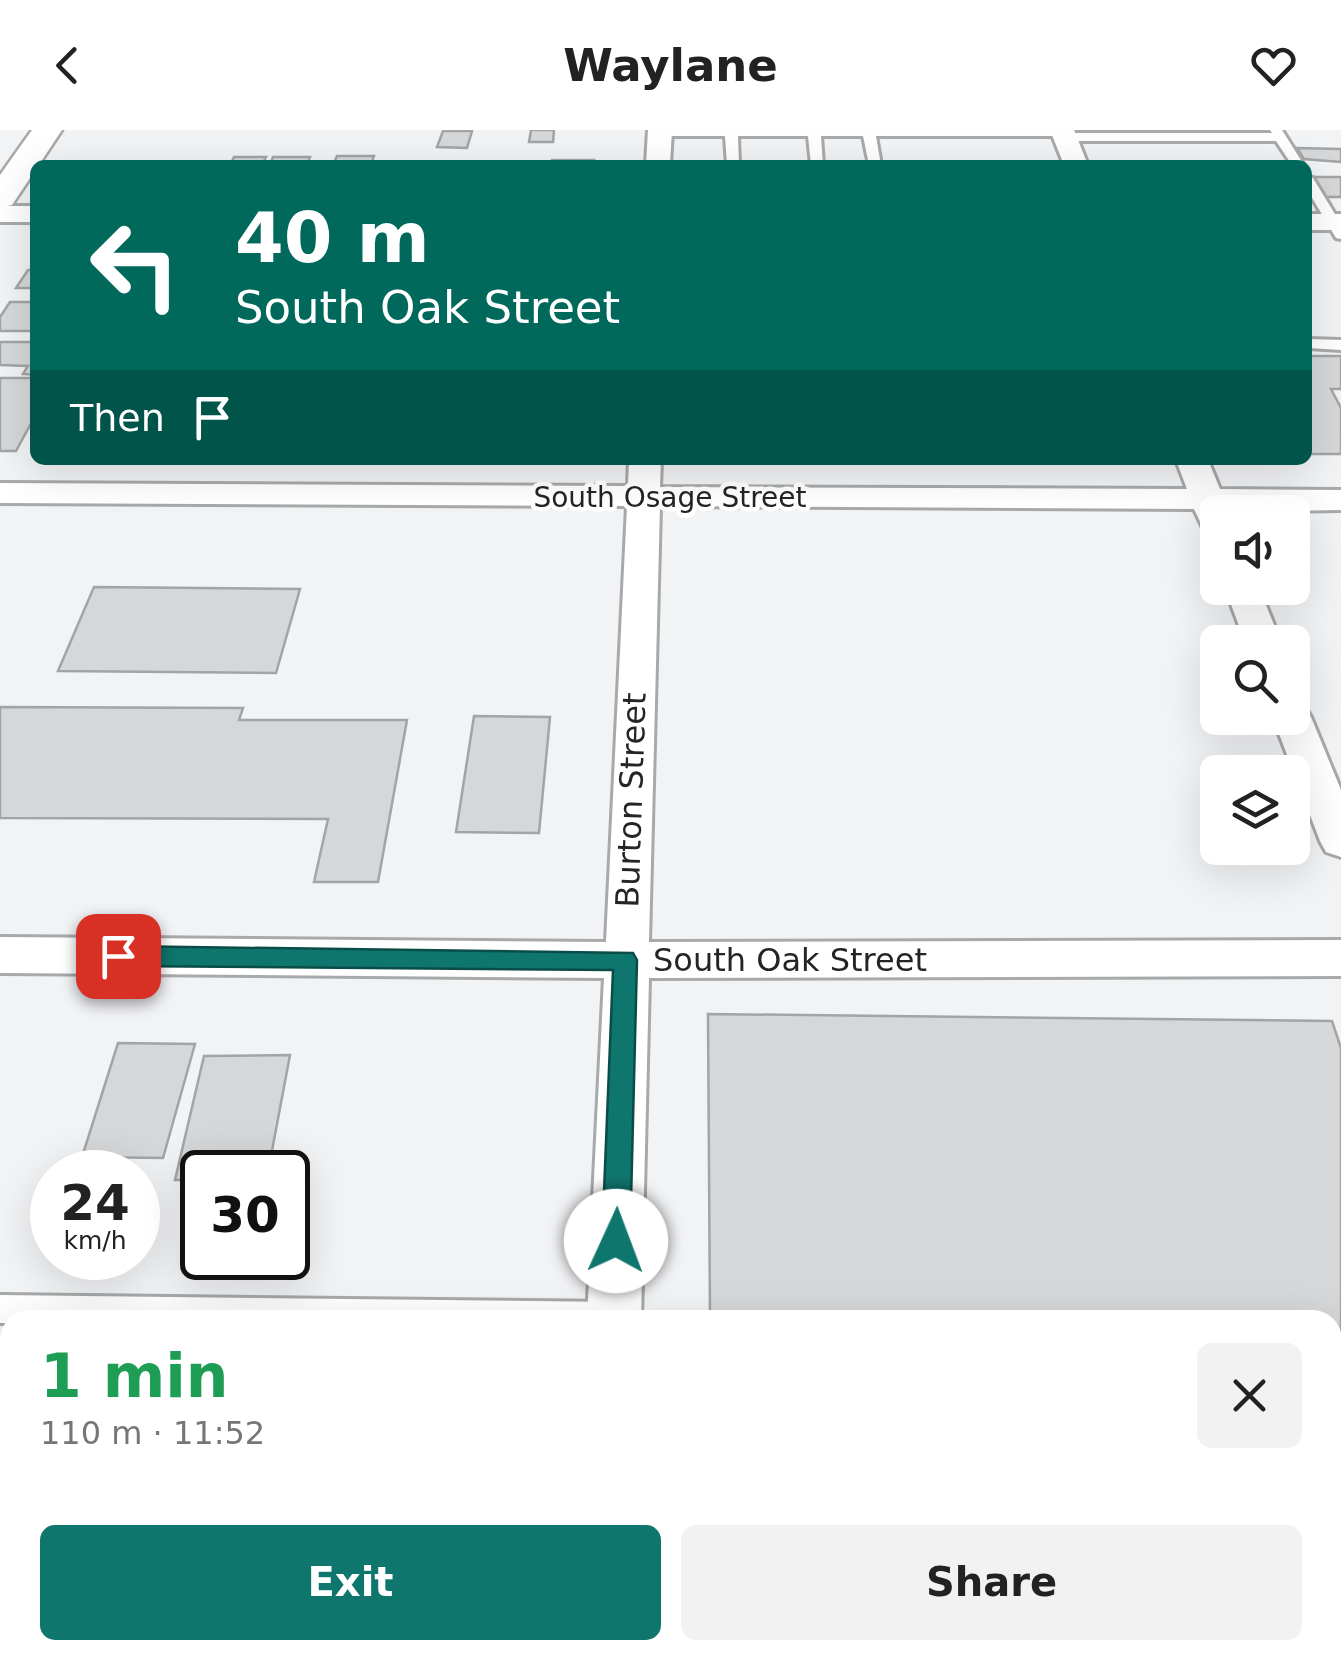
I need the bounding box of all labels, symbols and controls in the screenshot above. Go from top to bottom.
icon: back [40,38,95,93]
icon: heart [1246,38,1301,93]
text: Waylane [563,39,778,92]
text: 40 m [235,197,430,279]
icon: left [70,200,200,330]
text: South Oak Street [235,281,620,334]
icon: arrive [185,390,240,445]
text: Then [70,396,165,440]
street label: South Osage Street [533,481,807,514]
map controls [1200,495,1310,865]
button: sound [1200,495,1310,605]
button: search [1200,625,1310,735]
street label: Burton Street [608,692,654,908]
button: layers [1200,755,1310,865]
pin [76,914,161,999]
icon: arrive [91,929,146,984]
street label: South Oak Street [653,941,927,979]
speed limit sign: 30 [180,1150,310,1280]
text: 24 [60,1174,130,1232]
position arrow [564,1189,668,1293]
text: km/h [63,1226,127,1255]
text: 1 min [40,1341,228,1411]
button: close [1197,1343,1302,1448]
text: 110 m · 11:52 [40,1414,265,1452]
button: Exit [40,1525,661,1640]
button: Share [681,1525,1302,1640]

